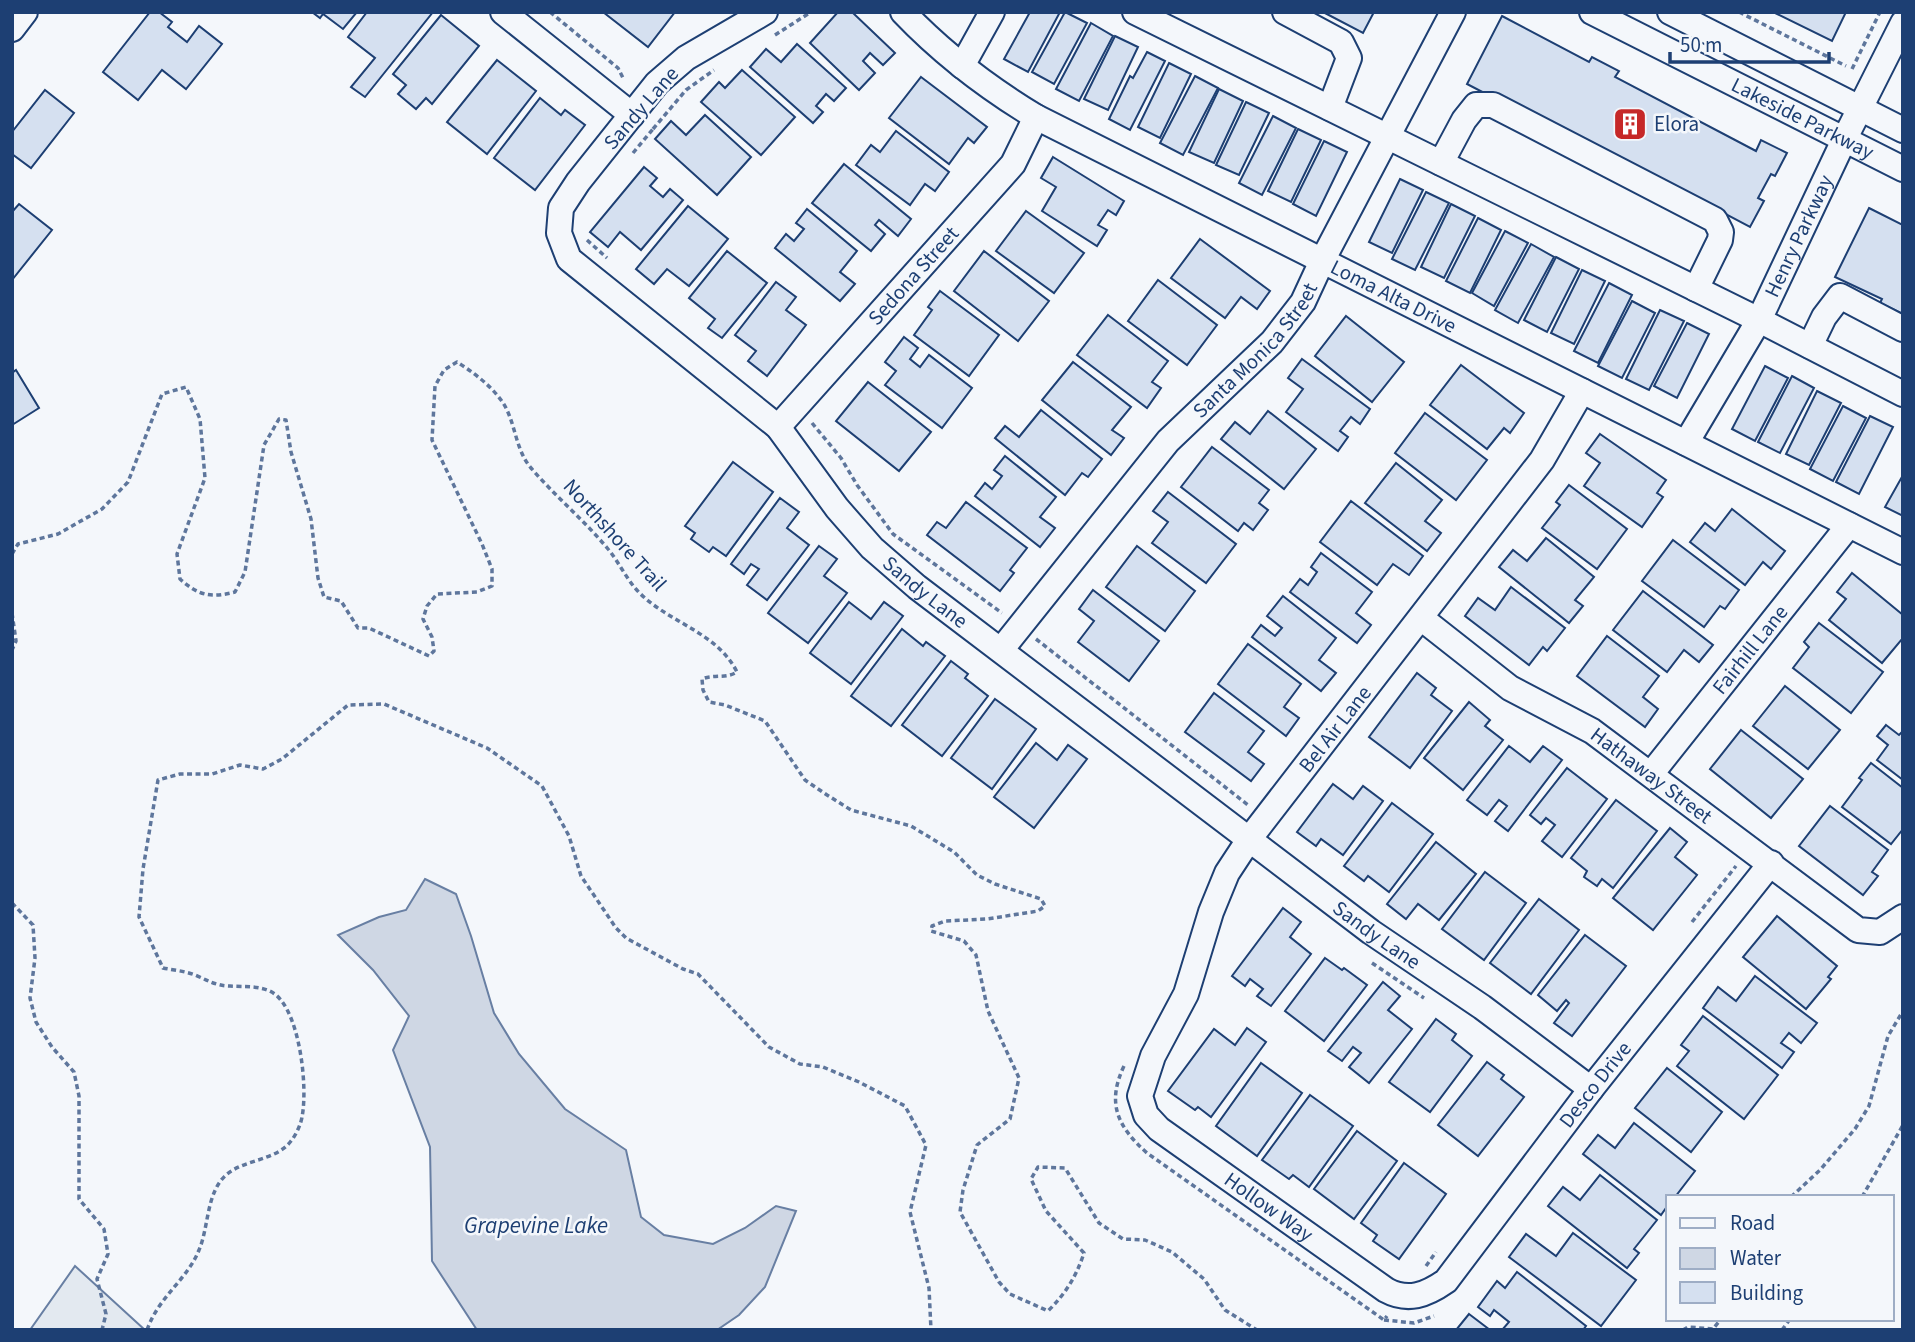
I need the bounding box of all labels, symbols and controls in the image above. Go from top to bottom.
scale bar [1670,21,1829,65]
text: 50 m [1680,30,1722,60]
street label: Sandy Lane [596,60,686,156]
street label: Lakeside Parkway [1726,70,1879,167]
building icon: Elora [1611,105,1649,143]
place label: Elora [1654,109,1699,139]
street label: Henry Parkway [1757,170,1841,302]
street label: Sedona Street [861,220,966,332]
street label: Loma Alta Drive [1325,252,1462,341]
street label: Santa Monica Street [1186,278,1325,425]
street label: Northshore Trail [556,472,674,598]
street label: Sandy Lane [876,549,974,636]
street label: Fairhill Lane [1705,598,1795,701]
street label: Bel Air Lane [1291,679,1379,779]
street label: Hathaway Street [1584,720,1719,831]
street label: Sandy Lane [1326,893,1427,976]
street label: Desco Drive [1552,1035,1638,1134]
street label: Hollow Way [1218,1165,1320,1249]
legend [1666,1195,1894,1321]
text: Road [1730,1208,1775,1238]
water label: Grapevine Lake [464,1209,608,1242]
text: Water [1730,1243,1782,1273]
text: Building [1730,1278,1804,1308]

